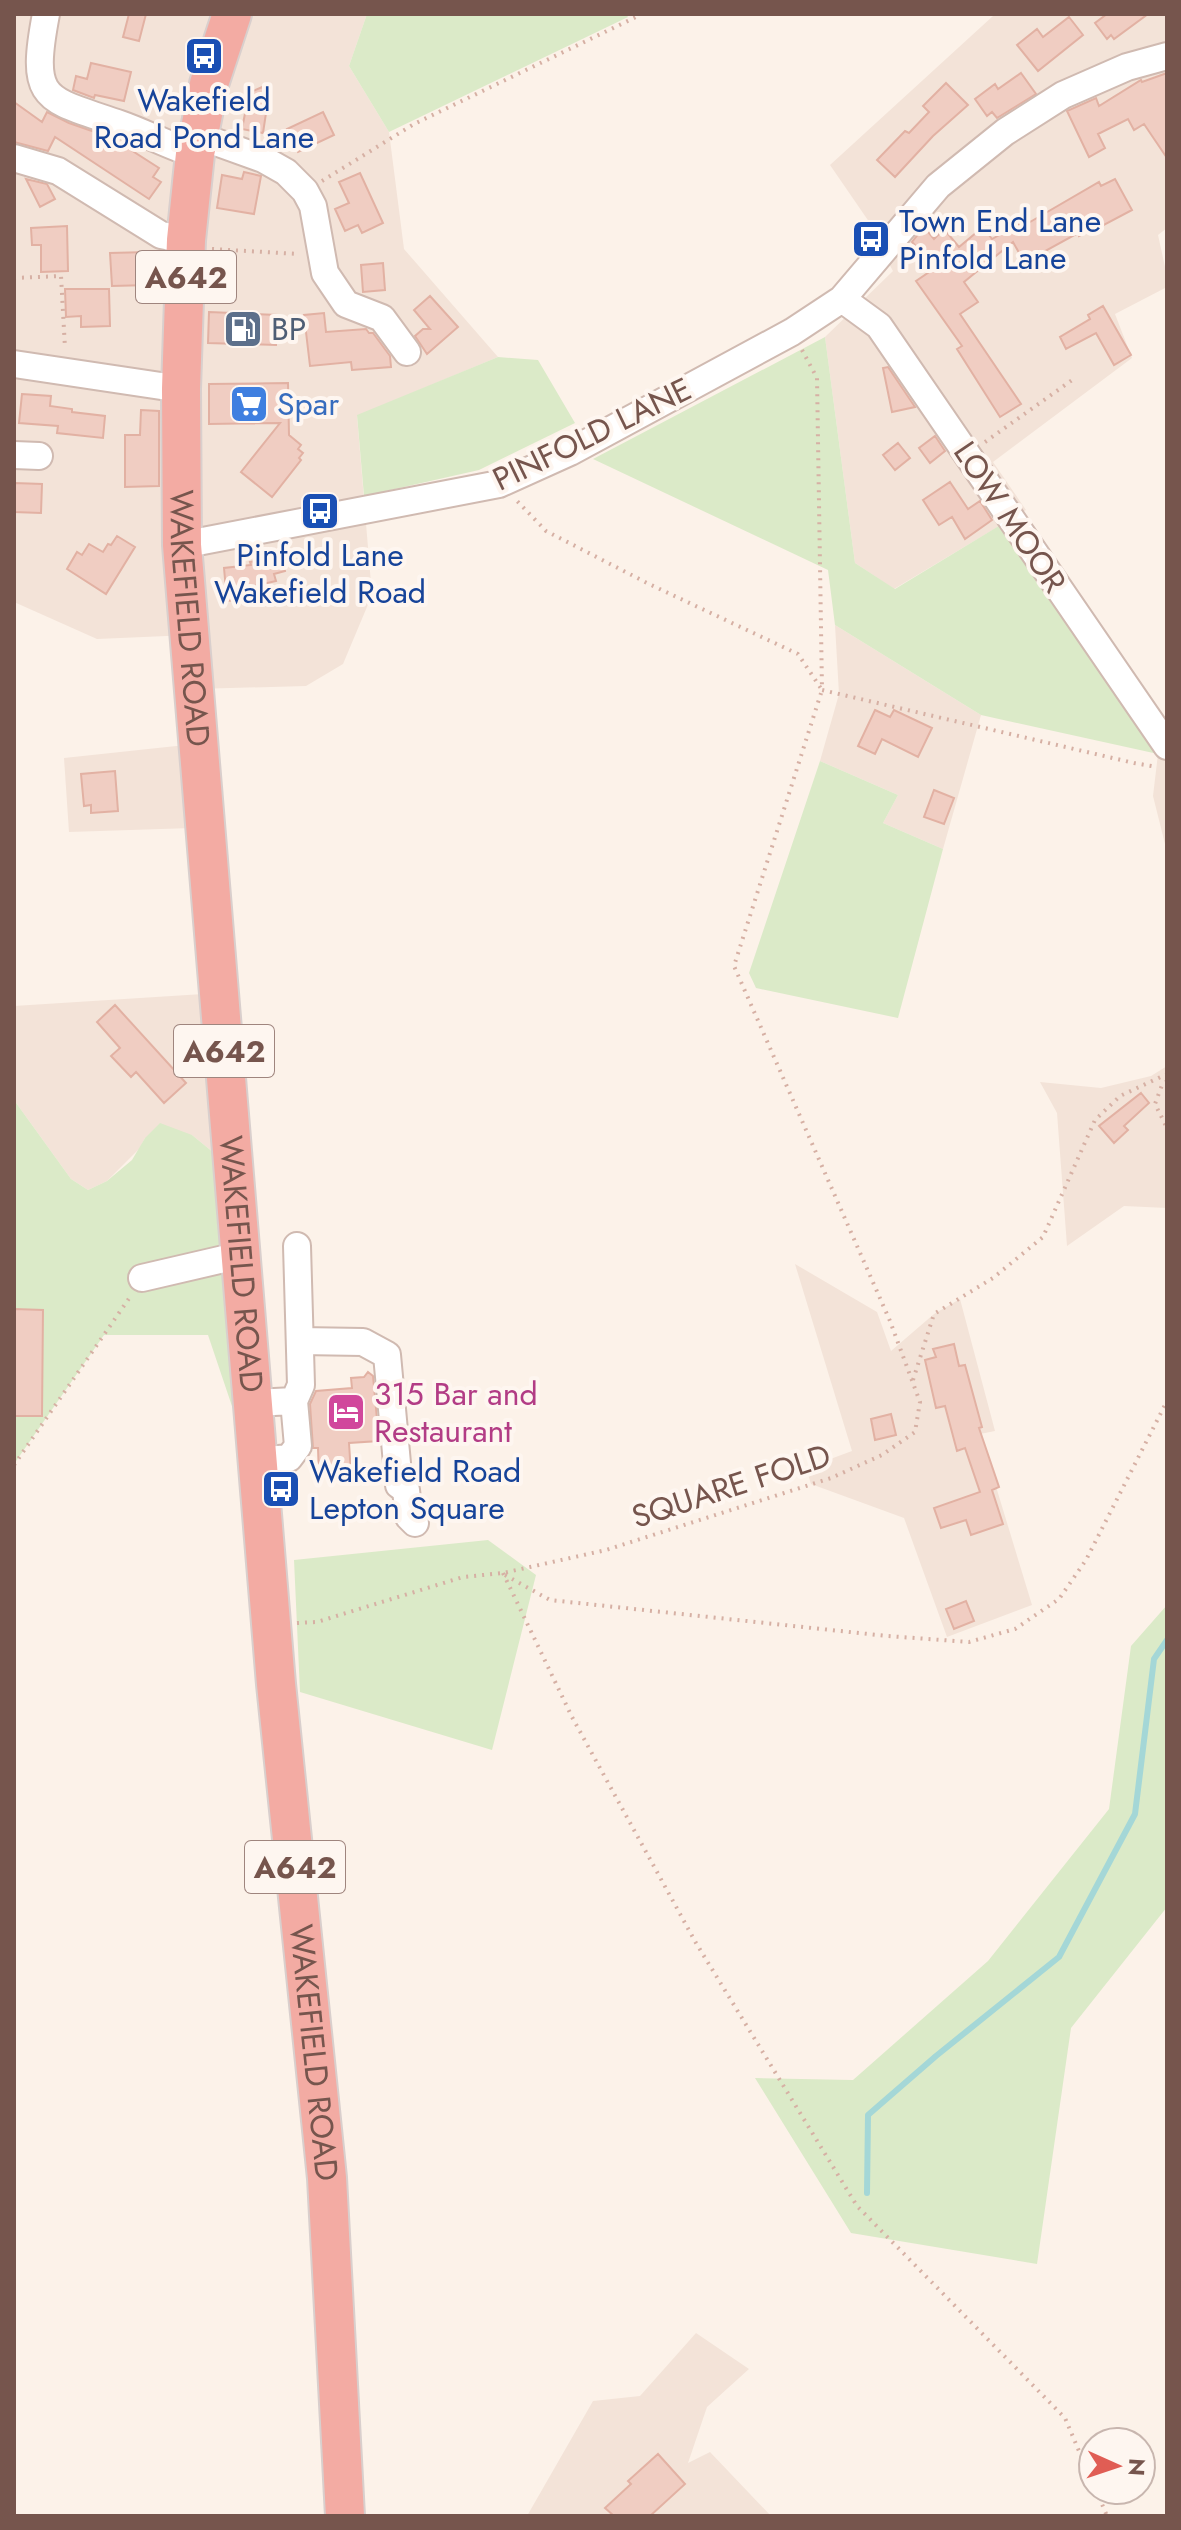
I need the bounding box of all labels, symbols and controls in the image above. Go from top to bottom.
bus stop icon: Wakefield Road Pond Lane [183,35,225,77]
place label: Wakefield Road Pond Lane [94,77,314,160]
place label: Town End Lane Pinfold Lane [899,198,1101,281]
bus stop icon: Town End Lane Pinfold Lane [850,218,892,260]
road number: A642 [136,251,236,303]
place label: BP [271,306,306,352]
fuel station icon: BP [222,308,264,350]
street label: PINFOLD LANE [485,366,699,502]
place label: Spar [277,381,339,427]
supermarket icon: Spar [228,383,270,425]
street label: LOW MOOR [942,432,1078,602]
street label: WAKEFIELD ROAD [159,489,222,748]
bus stop icon: Pinfold Lane Wakefield Road [299,490,341,532]
place label: Pinfold Lane Wakefield Road [214,532,426,615]
road number: A642 [174,1025,274,1077]
street label: WAKEFIELD ROAD [208,1134,275,1394]
place label: 315 Bar and Restaurant [374,1371,538,1454]
hotel icon: 315 Bar and Restaurant [325,1391,367,1433]
street label: SQUARE FOLD [626,1432,836,1540]
place label: Wakefield Road Lepton Square [309,1448,521,1531]
bus stop icon: Wakefield Road Lepton Square [260,1468,302,1510]
road number: A642 [245,1841,345,1893]
street label: WAKEFIELD ROAD [278,1922,350,2183]
north arrow [1077,2426,1157,2506]
text: N [1121,2457,1153,2477]

